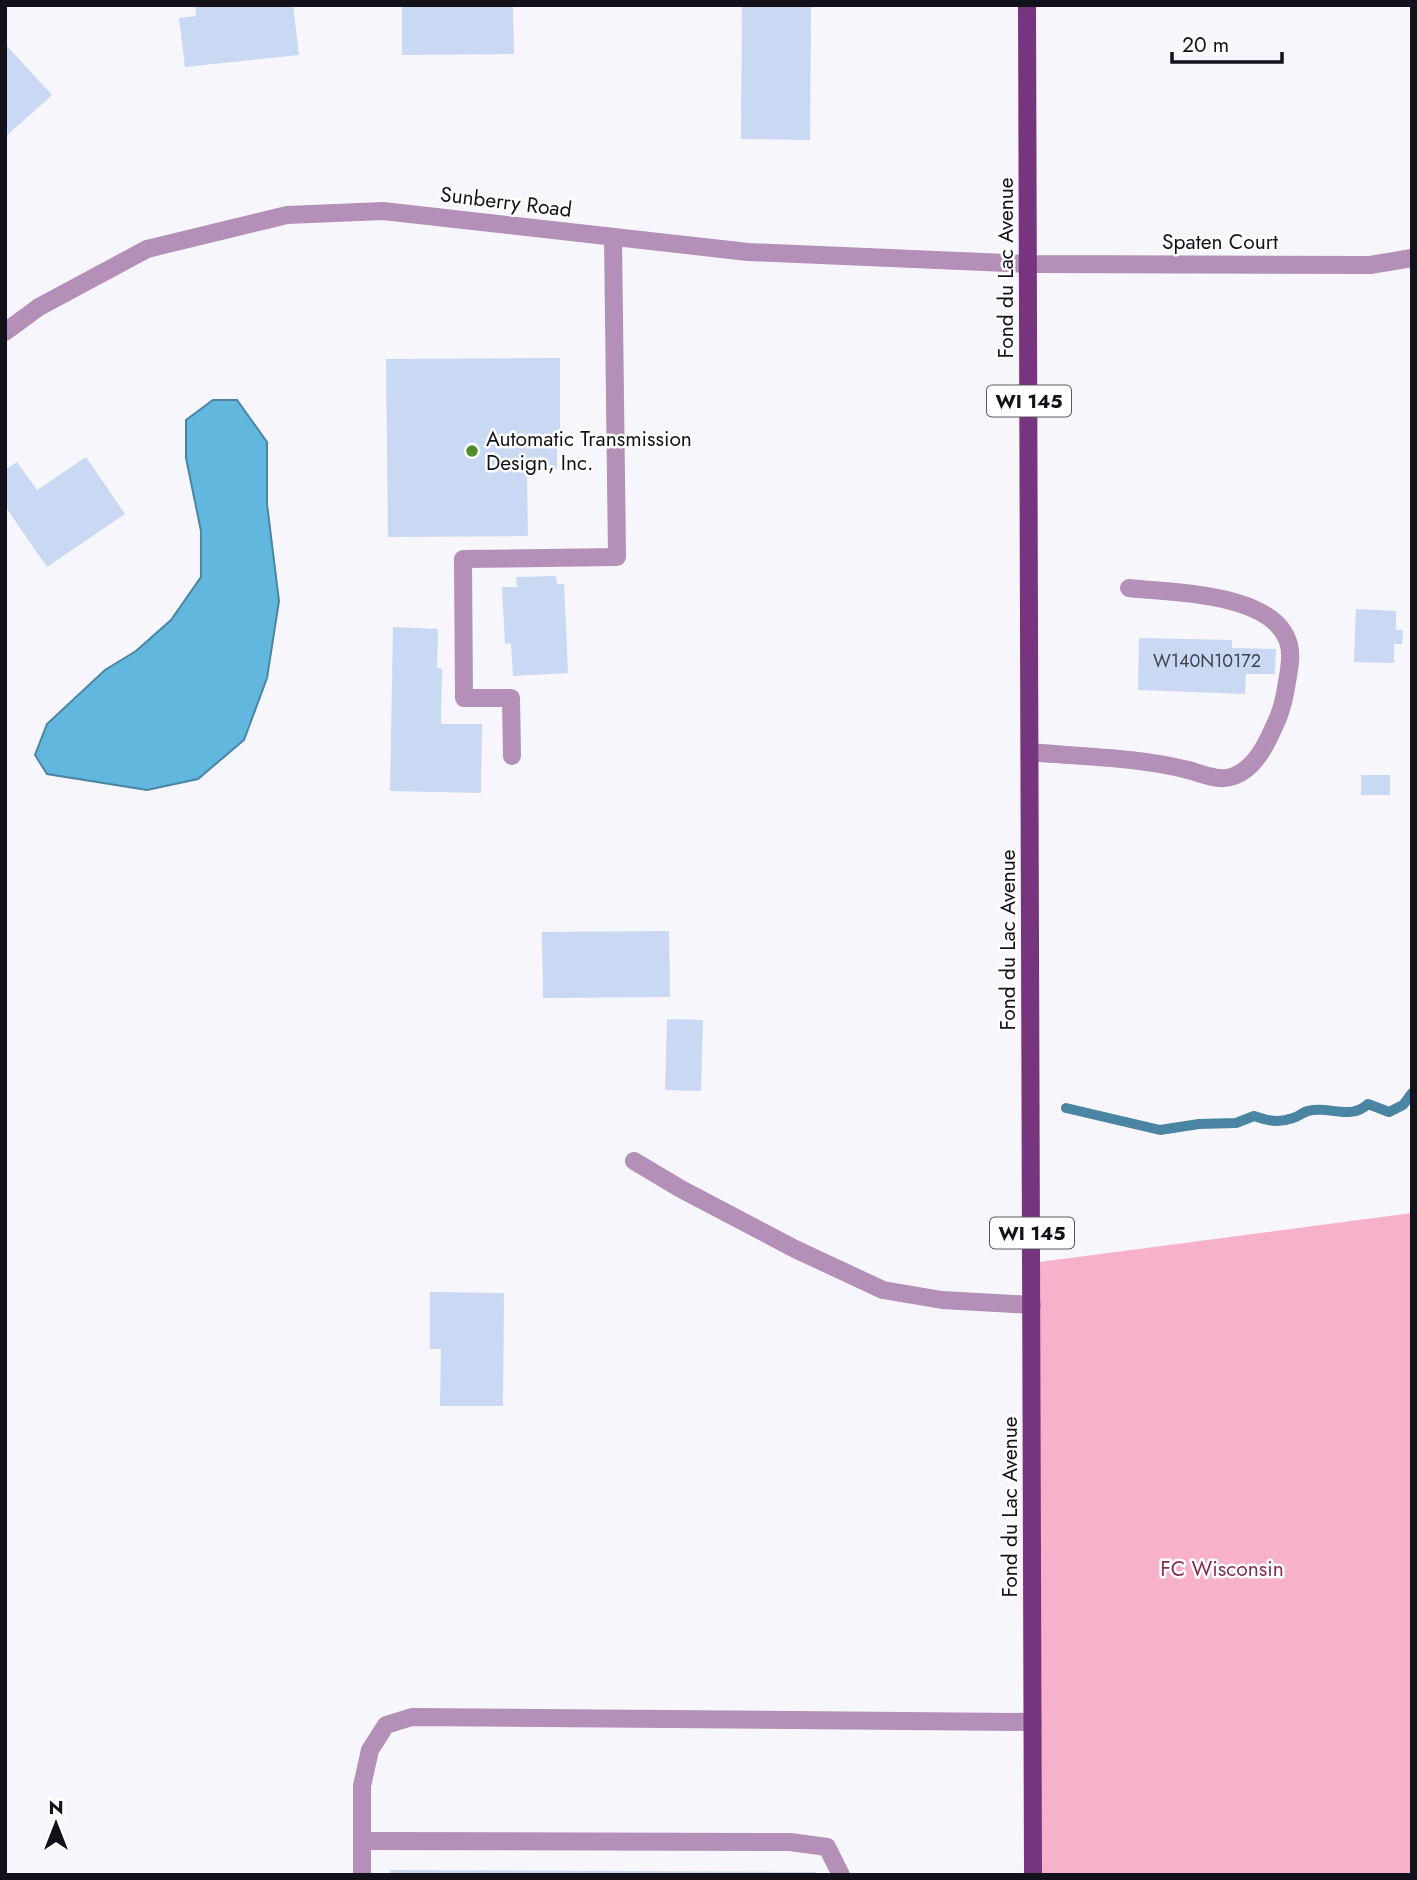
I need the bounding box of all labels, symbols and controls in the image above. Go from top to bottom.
scale bar [1172,21,1282,65]
text: 20 m [1182,30,1229,60]
street label: Fond du Lac Avenue [991,177,1021,359]
street label: Sunberry Road [439,179,573,225]
street label: Spaten Court [1162,227,1278,257]
road number: WI 145 [987,386,1071,416]
place label: Automatic Transmission Design, Inc. [486,424,692,478]
marker: Automatic Transmission Design, Inc. [464,443,480,459]
house number: W140N10172 [1153,648,1261,674]
street label: Fond du Lac Avenue [993,849,1023,1031]
road number: WI 145 [990,1218,1074,1248]
street label: Fond du Lac Avenue [995,1416,1025,1598]
park label: FC Wisconsin [1160,1554,1284,1584]
north arrow [21,1789,91,1859]
text: N [48,1794,64,1821]

